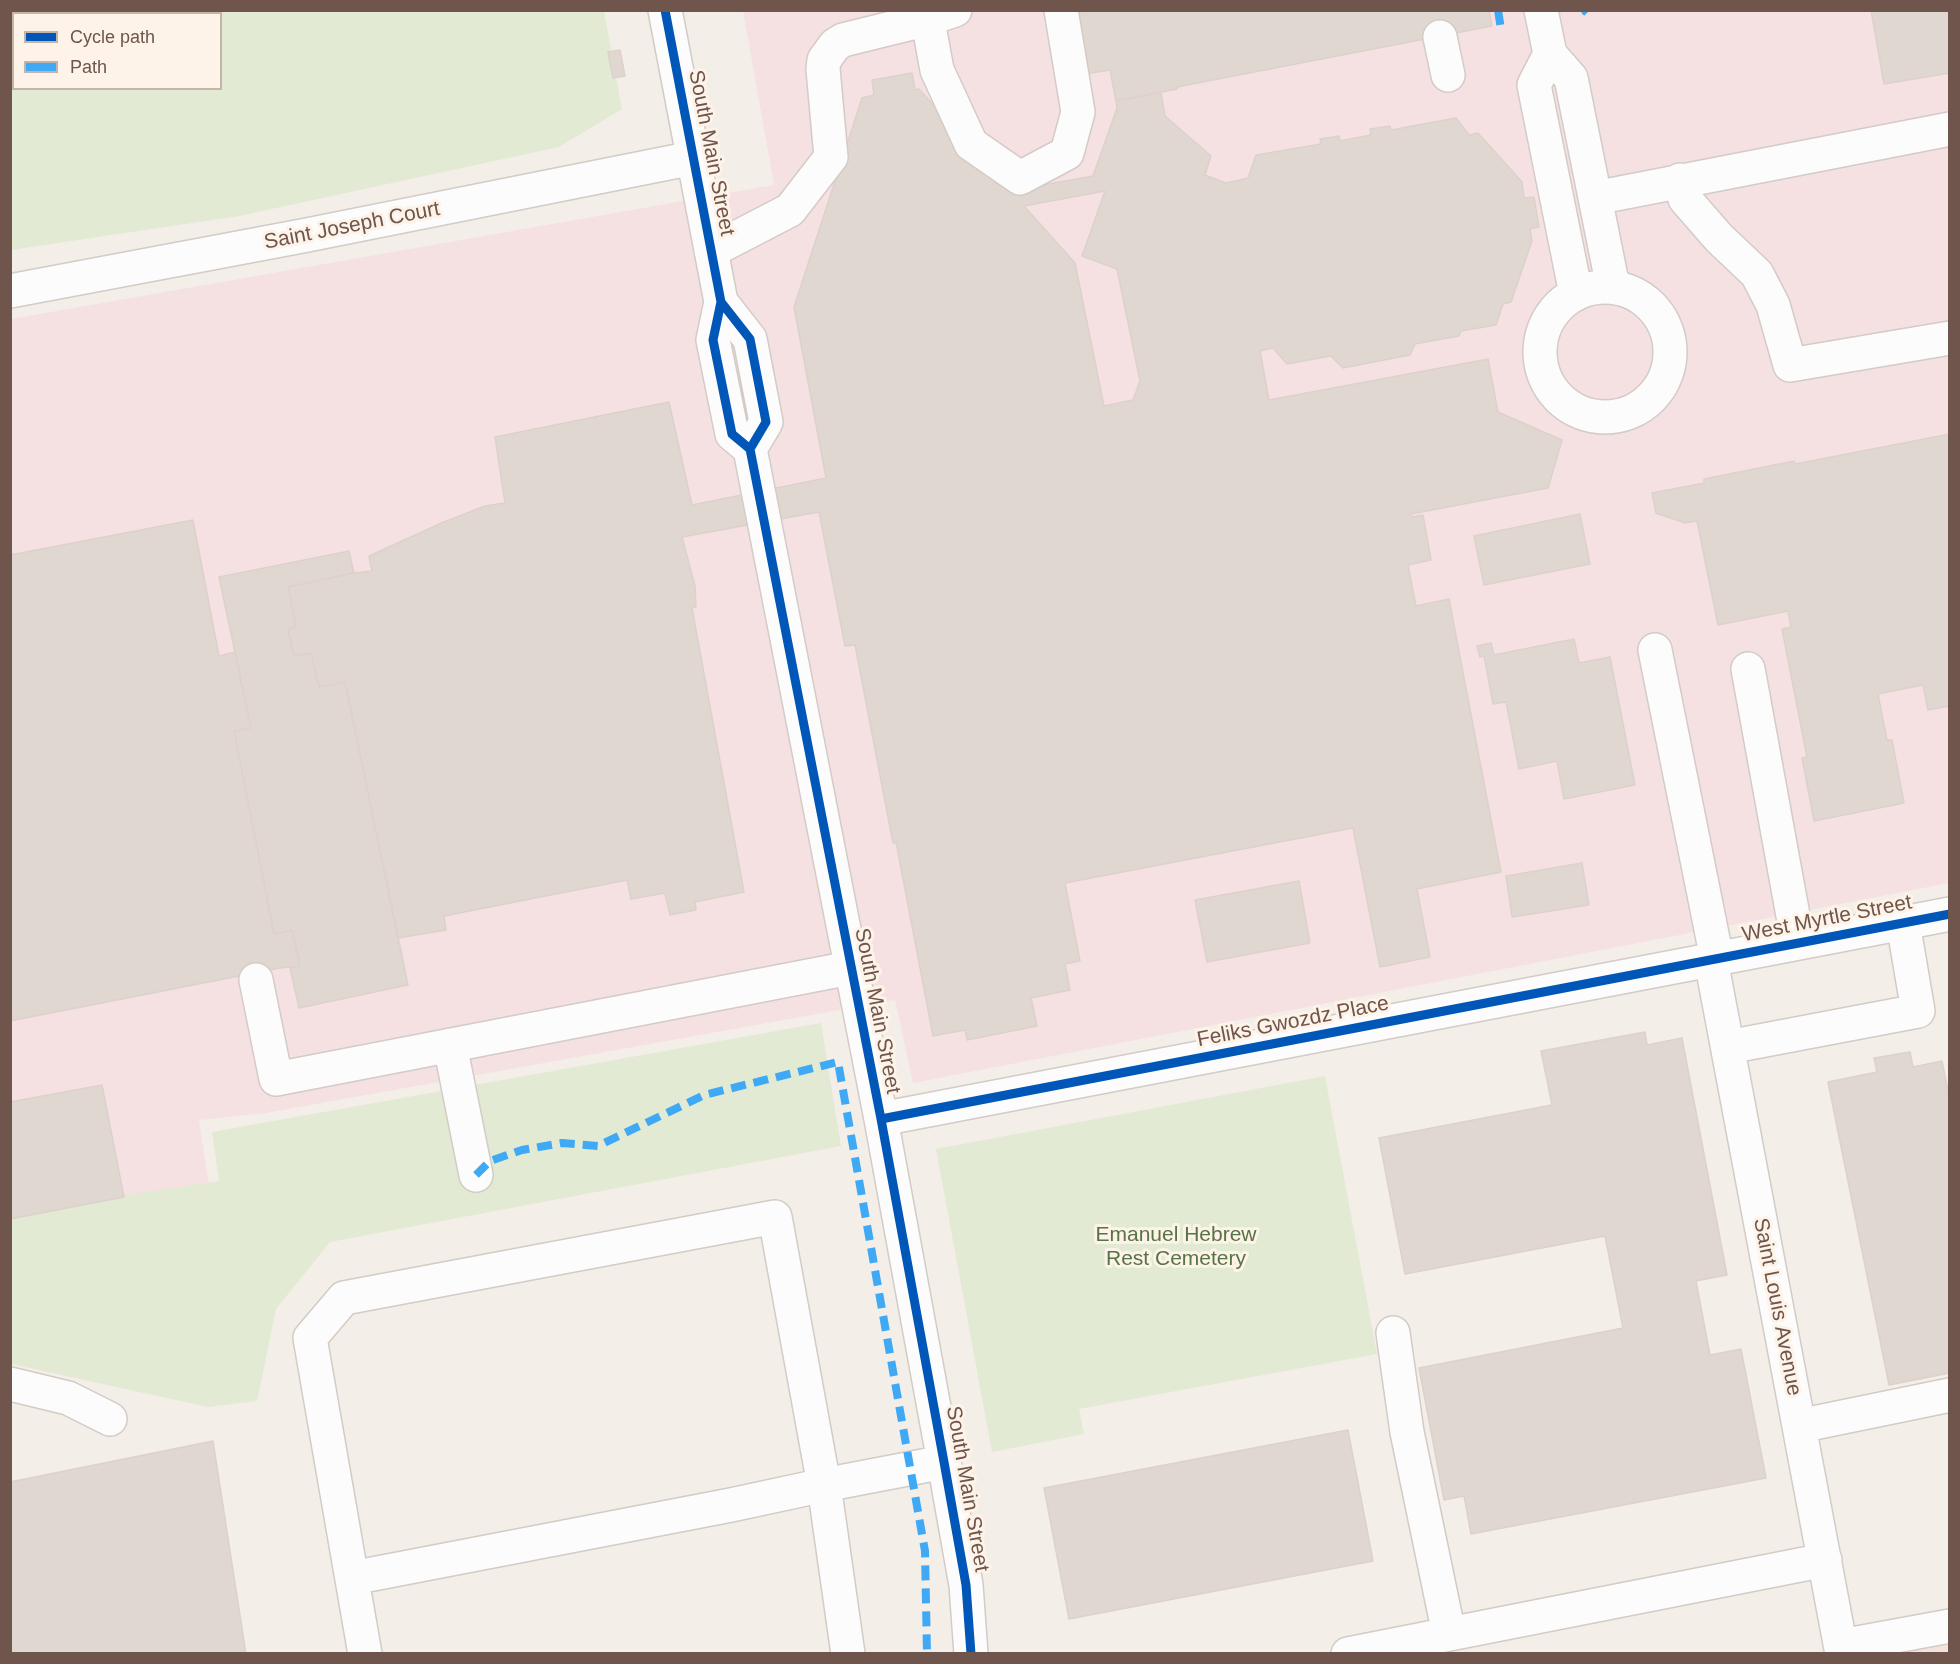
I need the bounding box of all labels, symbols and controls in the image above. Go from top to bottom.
legend [12,12,222,90]
text: Cycle path [70,27,155,47]
text: Path [70,57,107,77]
street label: South Main Street [683,68,739,238]
street label: Saint Joseph Court [262,197,442,255]
street label: West Myrtle Street [1740,890,1914,948]
street label: South Main Street [849,926,905,1096]
street label: Feliks Gwozdz Place [1195,991,1391,1053]
street label: Saint Louis Avenue [1747,1216,1807,1398]
park label: Emanuel Hebrew Rest Cemetery [1095,1222,1257,1272]
street label: South Main Street [940,1404,994,1574]

